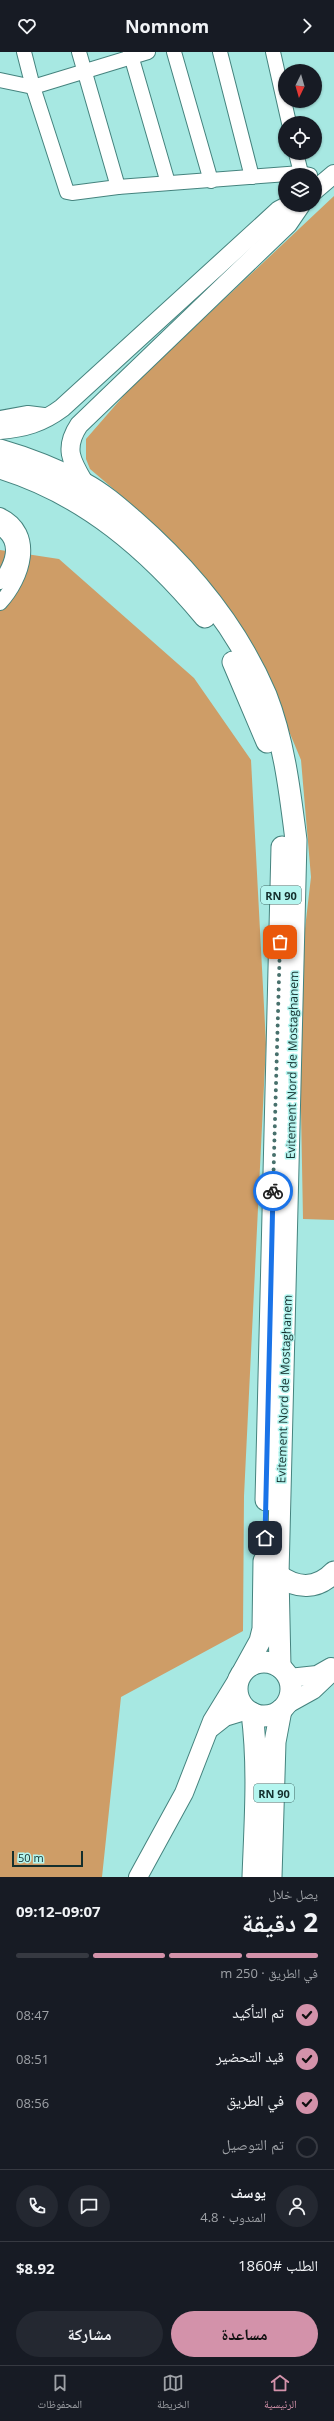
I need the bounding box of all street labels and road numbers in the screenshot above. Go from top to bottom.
road number: RN 90 [261,886,301,904]
street label: Evitement Nord de Mostaghanem [282,971,302,1159]
street label: Evitement Nord de Mostaghanem [272,1294,296,1484]
road number: RN 90 [254,1784,294,1802]

